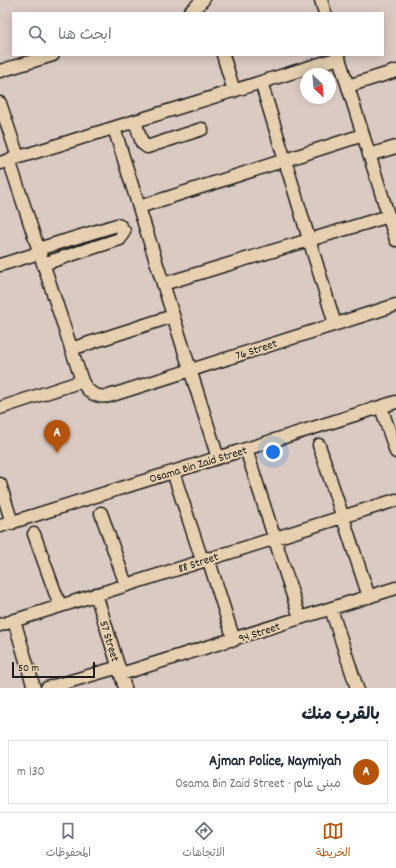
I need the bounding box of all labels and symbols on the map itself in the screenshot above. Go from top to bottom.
north arrow [300,68,336,104]
street label: 76 Street [234,336,280,365]
pin: A [44,420,70,453]
street label: Osama Bin Zaid Street [148,442,250,488]
your location [263,442,283,462]
street label: 88 Street [176,549,221,578]
street label: 57 Street [94,619,123,665]
street label: 94 Street [237,619,283,648]
scale bar [12,660,95,679]

